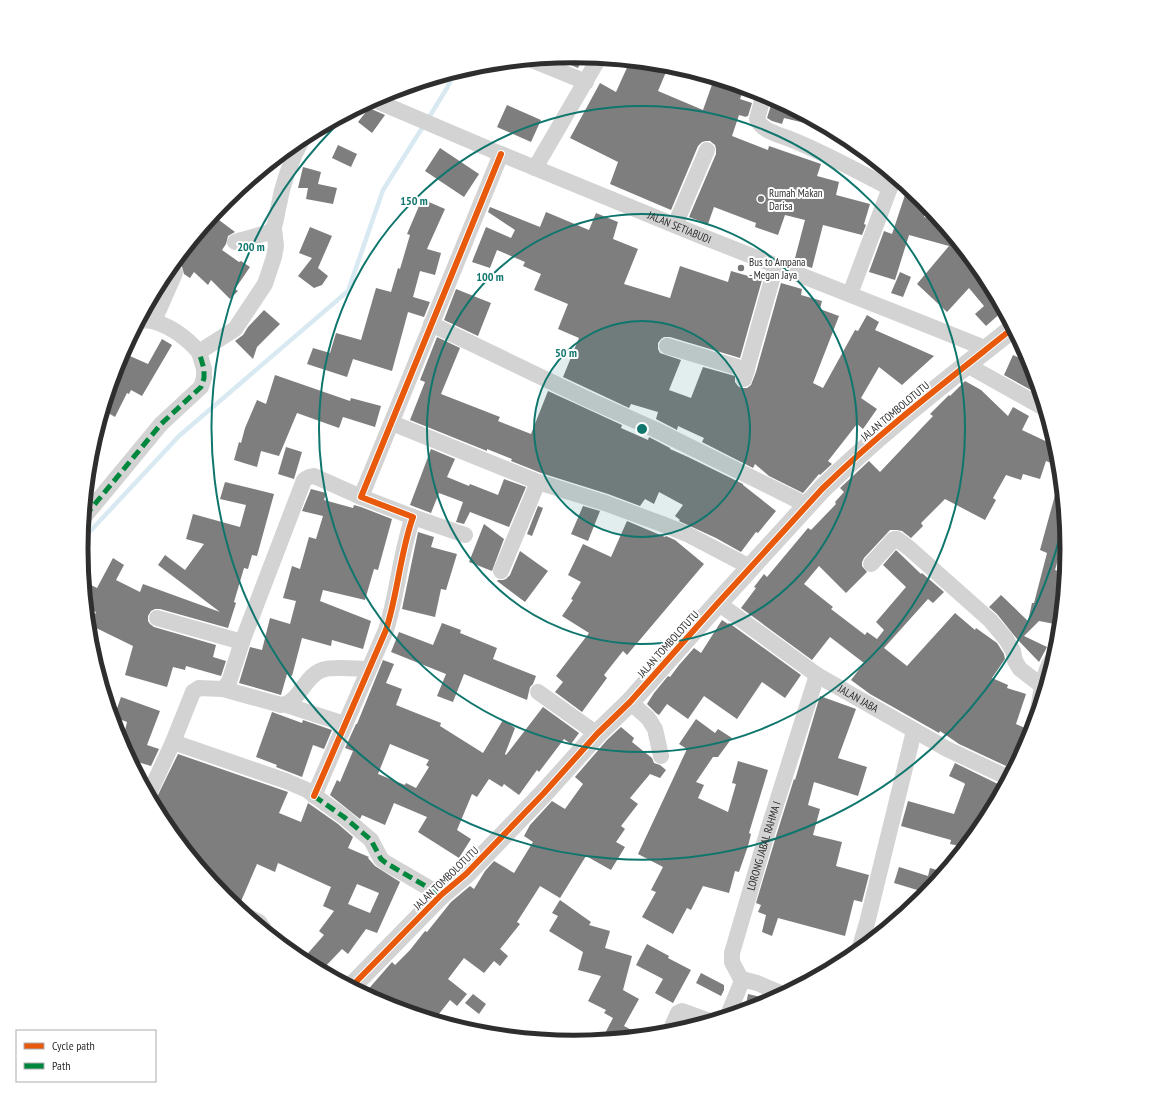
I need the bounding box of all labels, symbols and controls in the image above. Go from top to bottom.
place label: Rumah Makan Darisa [769,186,823,213]
text: 150 m [400,193,428,208]
marker: Rumah Makan Darisa [756,194,766,204]
street label: JALAN SETIABUDI [645,208,713,246]
text: 200 m [237,239,265,254]
place label: Bus to Ampana - Megan Jaya [749,255,806,282]
marker: Bus to Ampana - Megan Jaya [736,263,746,273]
text: 100 m [476,269,504,284]
text: 50 m [555,345,577,360]
street label: JALAN TOMBOLOTUTU [857,378,932,444]
centre of rings [635,422,649,436]
street label: JALAN TOMBOLOTUTU [634,607,702,681]
street label: JALAN JABA [835,681,882,716]
street label: LORONG JABAL RAHMA I [744,799,784,892]
street label: JALAN TOMBOLOTUTU [410,843,482,913]
legend [16,1030,156,1082]
text: Cycle path [52,1038,95,1053]
text: Path [52,1058,70,1073]

